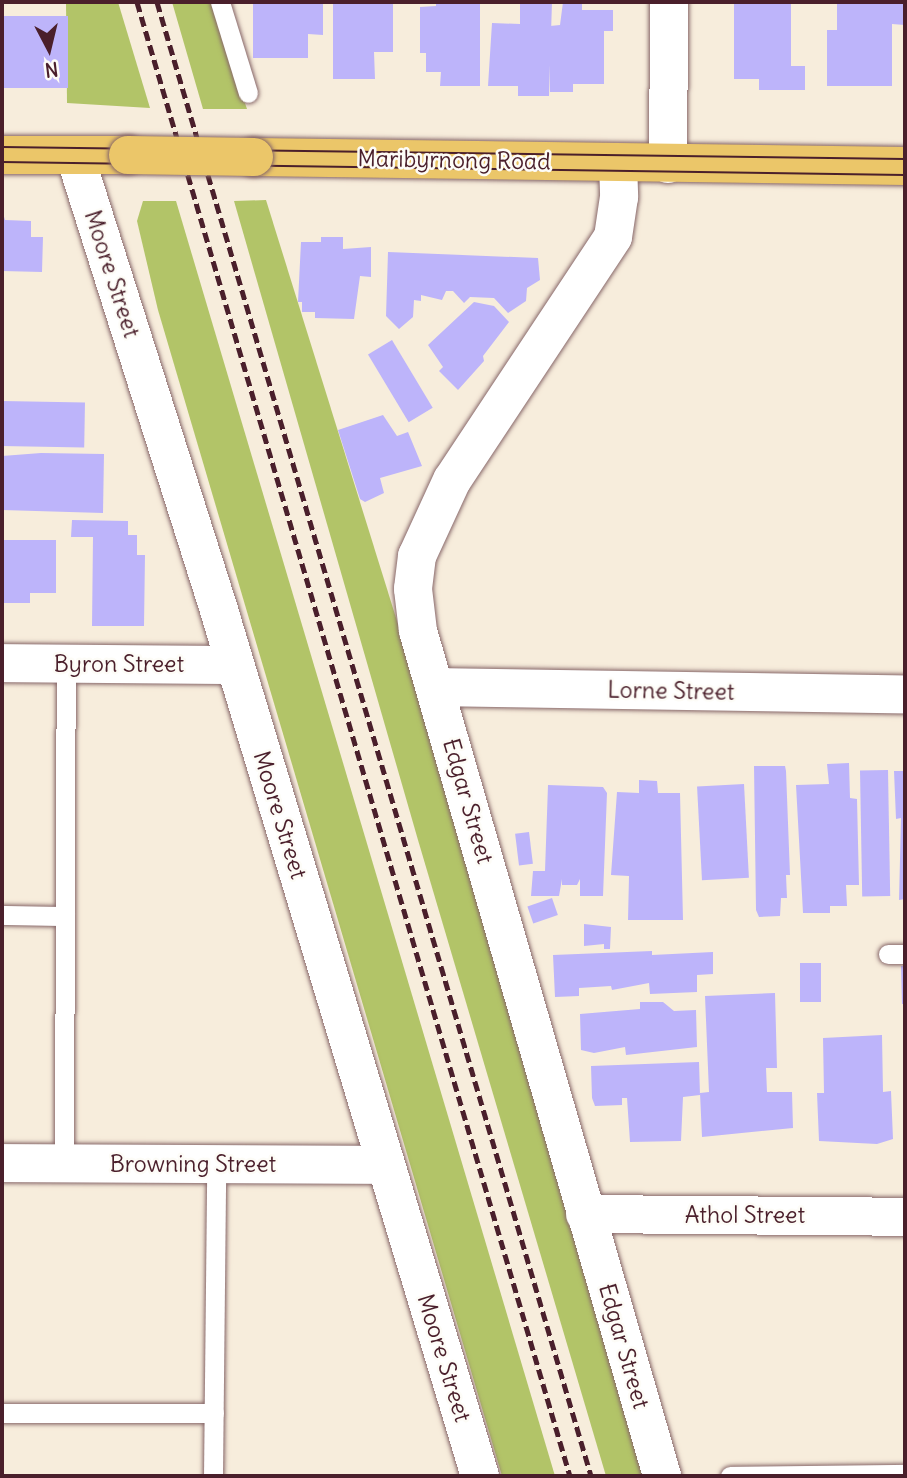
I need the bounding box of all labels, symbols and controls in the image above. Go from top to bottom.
north arrow [14,14,84,84]
text: N [44,57,60,83]
street label: Maribyrnong Road [357,145,551,175]
street label: Moore Street [78,207,146,341]
street label: Byron Street [54,650,184,678]
street label: Lorne Street [607,676,735,706]
street label: Edgar Street [437,735,499,867]
street label: Moore Street [247,748,313,882]
street label: Browning Street [110,1150,276,1178]
street label: Athol Street [685,1201,805,1229]
street label: Edgar Street [593,1280,655,1412]
street label: Moore Street [411,1291,477,1425]

